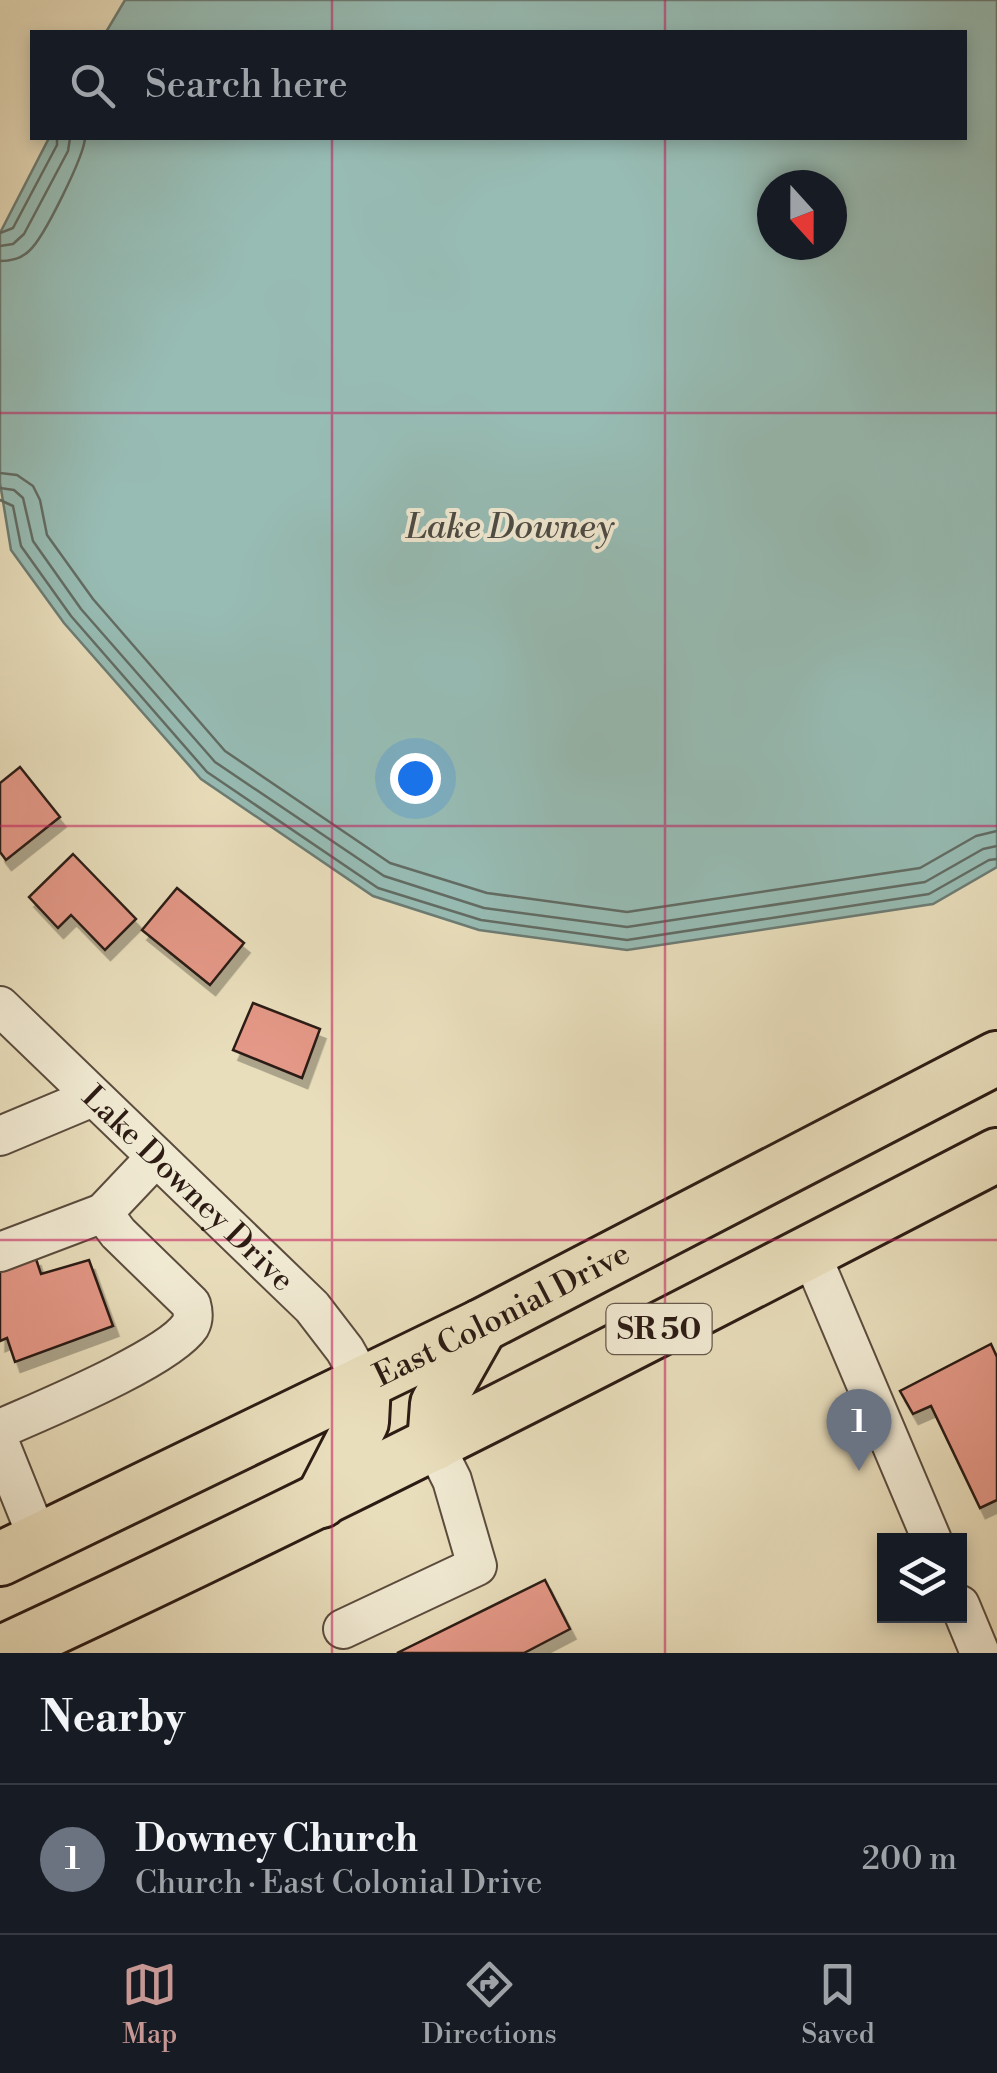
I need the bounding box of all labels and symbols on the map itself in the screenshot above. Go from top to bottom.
north arrow [757,170,847,260]
water label: Lake Downey [405,506,615,549]
your location [390,753,441,804]
street label: Lake Downey Drive [73,1077,302,1300]
street label: East Colonial Drive [367,1233,636,1396]
road number: SR 50 [606,1304,712,1354]
pin: 1 [826,1388,892,1471]

